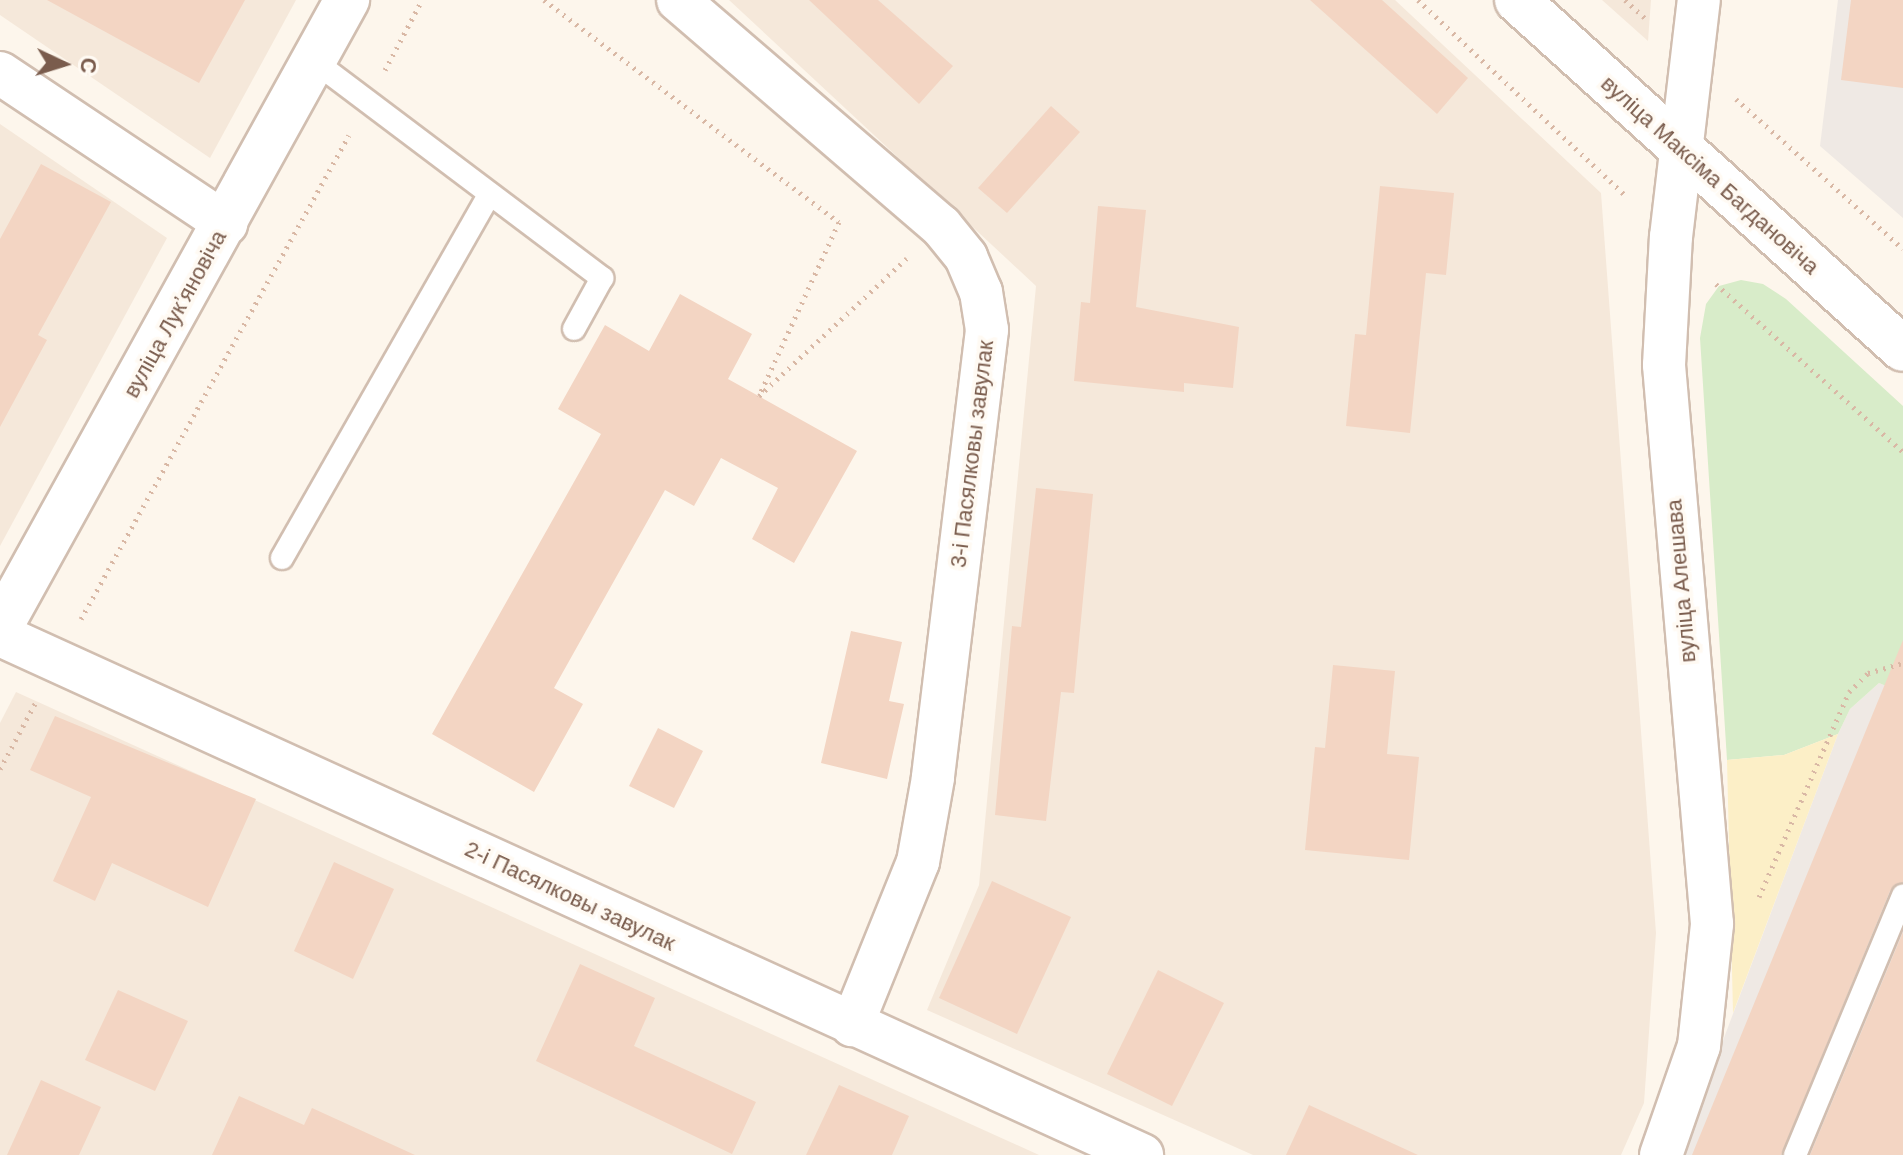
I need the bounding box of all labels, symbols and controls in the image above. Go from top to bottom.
north arrow [24,24,104,104]
text: С [75,57,101,74]
street label: вуліца Максіма Багдановіча [1596,70,1824,280]
street label: вуліца Лукʼяновіча [118,226,232,402]
street label: 3-і Пасялковы завулак [945,339,999,569]
street label: вуліца Алешава [1661,498,1701,664]
street label: 2-і Пасялковы завулак [461,836,679,956]

